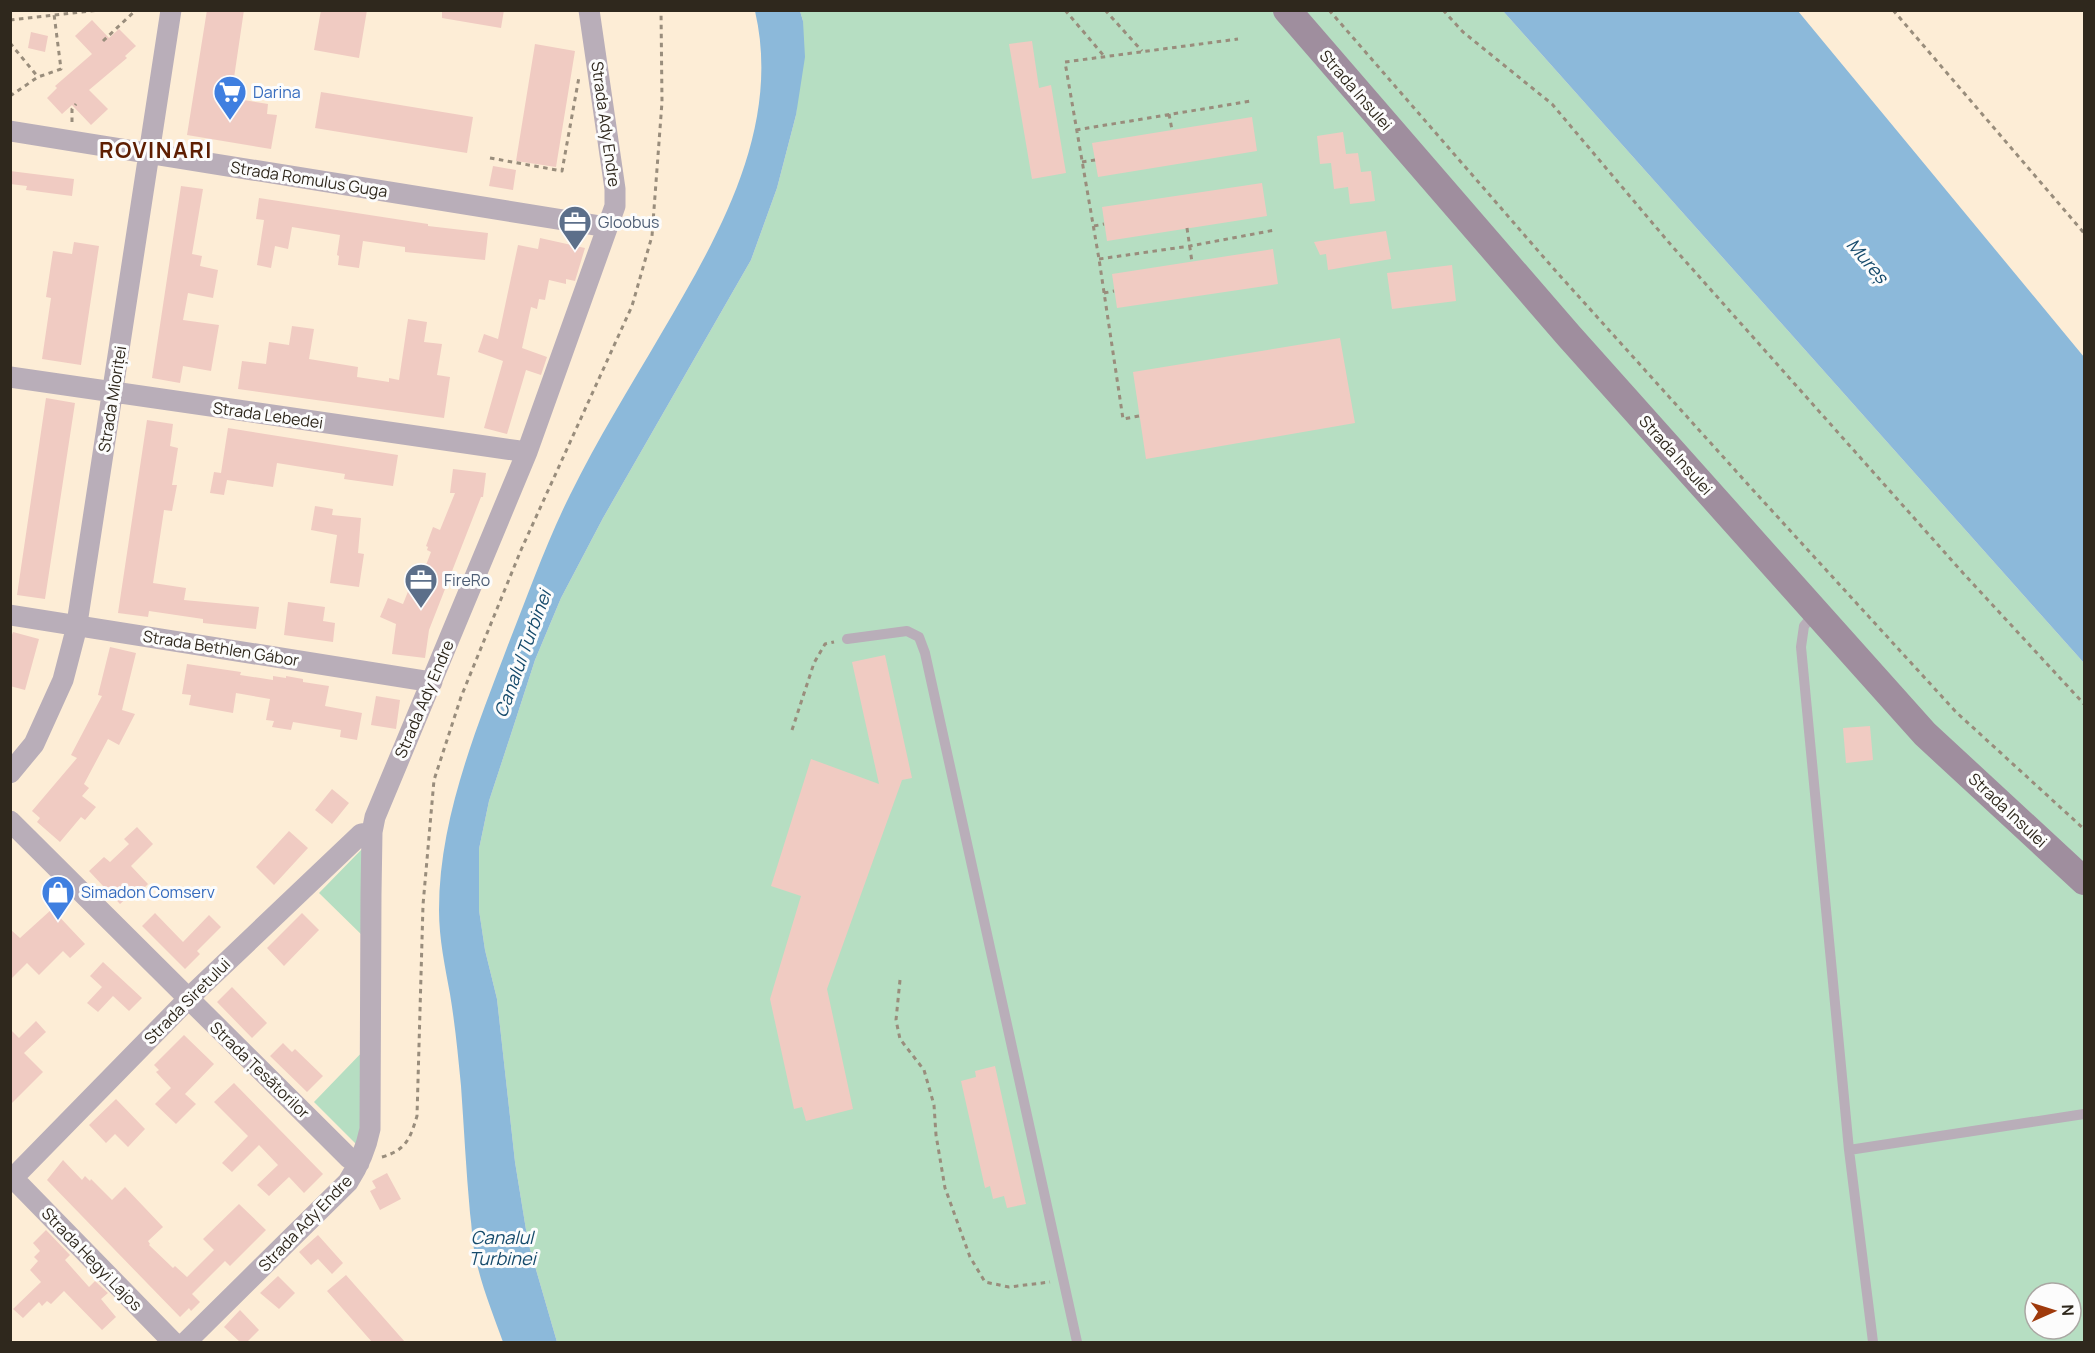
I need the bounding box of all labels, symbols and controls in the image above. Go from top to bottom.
street label: Strada Insulei [1315,45,1397,135]
street label: Strada Ady Endre [586,60,626,188]
supermarket icon: Darina [212,74,248,121]
place label: Darina [253,81,301,103]
district label: ROVINARI [99,135,213,165]
street label: Strada Romulus Guga [229,156,389,202]
office icon: Gloobus [557,204,593,251]
place label: Gloobus [598,211,659,233]
water label: Mureș [1842,233,1895,289]
street label: Strada Mioriței [93,344,131,454]
street label: Strada Lebedei [211,396,325,434]
street label: Strada Insulei [1634,410,1718,500]
office icon: FireRo [403,562,439,609]
place label: FireRo [444,569,490,591]
water label: Canalul Turbinei [488,584,557,720]
street label: Strada Bethlen Gábor [141,625,301,671]
street label: Strada Ady Endre [389,637,459,761]
street label: Strada Insulei [1964,768,2052,852]
shop icon: Simadon Comserv [40,874,76,921]
place label: Simadon Comserv [81,881,215,903]
street label: Strada Siretului [139,953,235,1049]
street label: Strada Țesătorilor [205,1017,315,1124]
street label: Strada Ady Endre [253,1170,357,1276]
street label: Strada Hegyi Lajos [37,1202,147,1316]
water label: Canalul Turbinei [468,1225,538,1270]
north arrow [2023,1281,2083,1341]
text: N [2057,1304,2079,1317]

